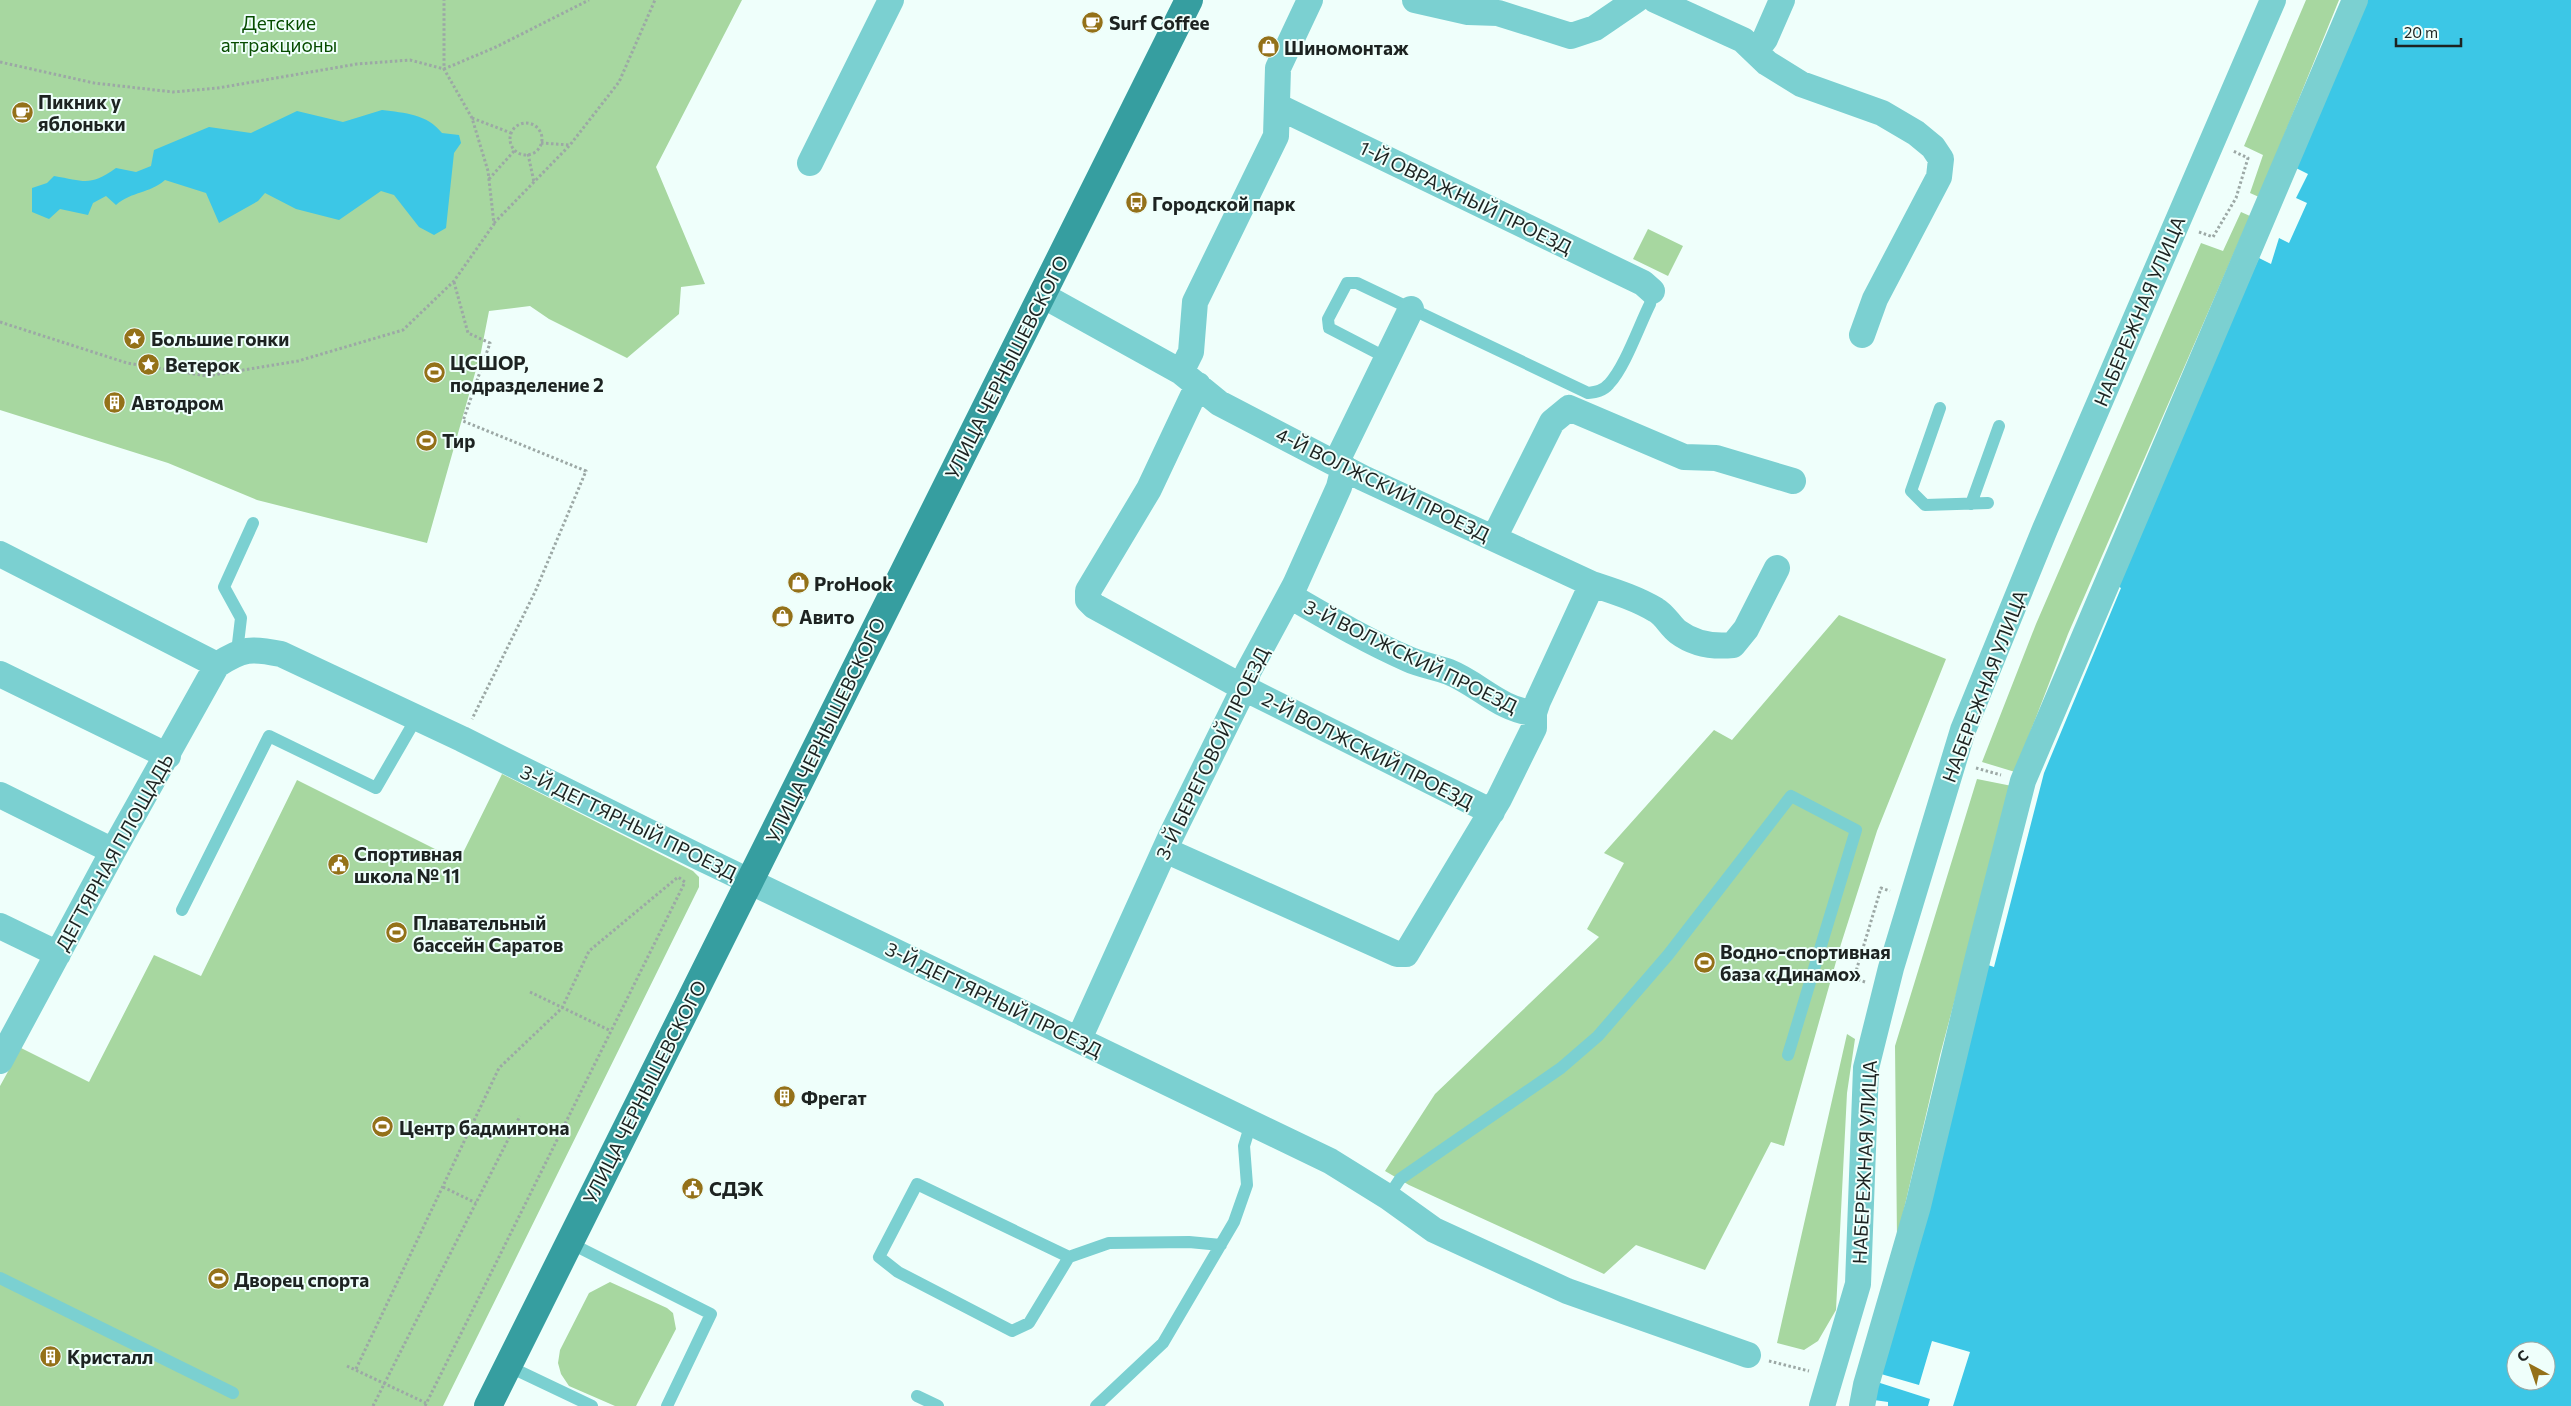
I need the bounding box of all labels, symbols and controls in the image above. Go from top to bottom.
cafe icon: Surf Coffee [1081,10,1105,34]
park label: Детские аттракционы [221,11,337,56]
place label: Surf Coffee [1109,11,1210,34]
scale bar [2396,15,2461,47]
text: 20 m [2404,23,2438,41]
shop icon: Шиномонтаж [1256,35,1280,59]
place label: Шиномонтаж [1284,36,1409,59]
place label: Пикник у яблоньки [38,90,126,135]
cafe icon: Пикник у яблоньки [10,100,34,124]
street label: 1-Й ОВРАЖНЫЙ ПРОЕЗД [1356,136,1576,259]
bus stop icon: Городской парк [1124,191,1148,215]
place label: Городской парк [1152,192,1296,215]
street label: НАБЕРЕЖНАЯ УЛИЦА [2088,212,2190,410]
street label: УЛИЦА ЧЕРНЫШЕВСКОГО [939,251,1073,483]
place icon: Большие гонки [123,326,147,350]
place label: Большие гонки [151,327,289,350]
place label: ЦСШОР, подразделение 2 [450,351,604,396]
place icon: Ветерок [137,352,161,376]
place label: Ветерок [165,353,240,376]
sports icon: ЦСШОР, подразделение 2 [422,361,446,385]
building icon: Автодром [103,390,127,414]
place label: Автодром [131,391,224,414]
street label: 4-Й ВОЛЖСКИЙ ПРОЕЗД [1272,422,1494,546]
sports icon: Тир [414,428,438,452]
place label: Тир [442,429,475,452]
shop icon: ProHook [786,571,810,595]
place label: ProHook [814,572,893,595]
street label: НАБЕРЕЖНАЯ УЛИЦА [1937,586,2031,786]
street label: 3-Й ВОЛЖСКИЙ ПРОЕЗД [1301,594,1521,718]
shop icon: Авито [771,604,795,628]
place label: Авито [799,605,855,628]
street label: УЛИЦА ЧЕРНЫШЕВСКОГО [760,614,890,846]
street label: 3-Й БЕРЕГОВОЙ ПРОЕЗД [1151,643,1274,863]
street label: 2-Й ВОЛЖСКИЙ ПРОЕЗД [1259,687,1478,813]
street label: ДЕГТЯРНАЯ ПЛОЩАДЬ [50,750,178,954]
street label: 3-Й ДЕГТЯРНЫЙ ПРОЕЗД [517,759,741,885]
place label: Спортивная школа № 11 [354,842,462,887]
public building icon: Спортивная школа № 11 [326,852,350,876]
place label: Плавательный бассейн Саратов [413,911,563,956]
sports icon: Плавательный бассейн Саратов [385,921,409,945]
street label: 3-Й ДЕГТЯРНЫЙ ПРОЕЗД [882,936,1106,1062]
place label: Водно-спортивная база «Динамо» [1720,940,1891,985]
sports icon: Водно-спортивная база «Динамо» [1692,950,1716,974]
street label: УЛИЦА ЧЕРНЫШЕВСКОГО [577,976,711,1208]
street label: НАБЕРЕЖНАЯ УЛИЦА [1847,1059,1881,1265]
building icon: Фрегат [773,1085,797,1109]
place label: Фрегат [801,1086,867,1109]
sports icon: Центр бадминтона [371,1115,395,1139]
place label: Центр бадминтона [399,1116,569,1139]
public building icon: СДЭК [681,1176,705,1200]
place label: СДЭК [709,1177,764,1200]
sports icon: Дворец спорта [206,1267,230,1291]
place label: Дворец спорта [234,1268,369,1291]
north arrow [2506,1341,2556,1391]
building icon: Кристалл [39,1344,63,1368]
place label: Кристалл [67,1345,153,1368]
text: С [2513,1346,2531,1365]

